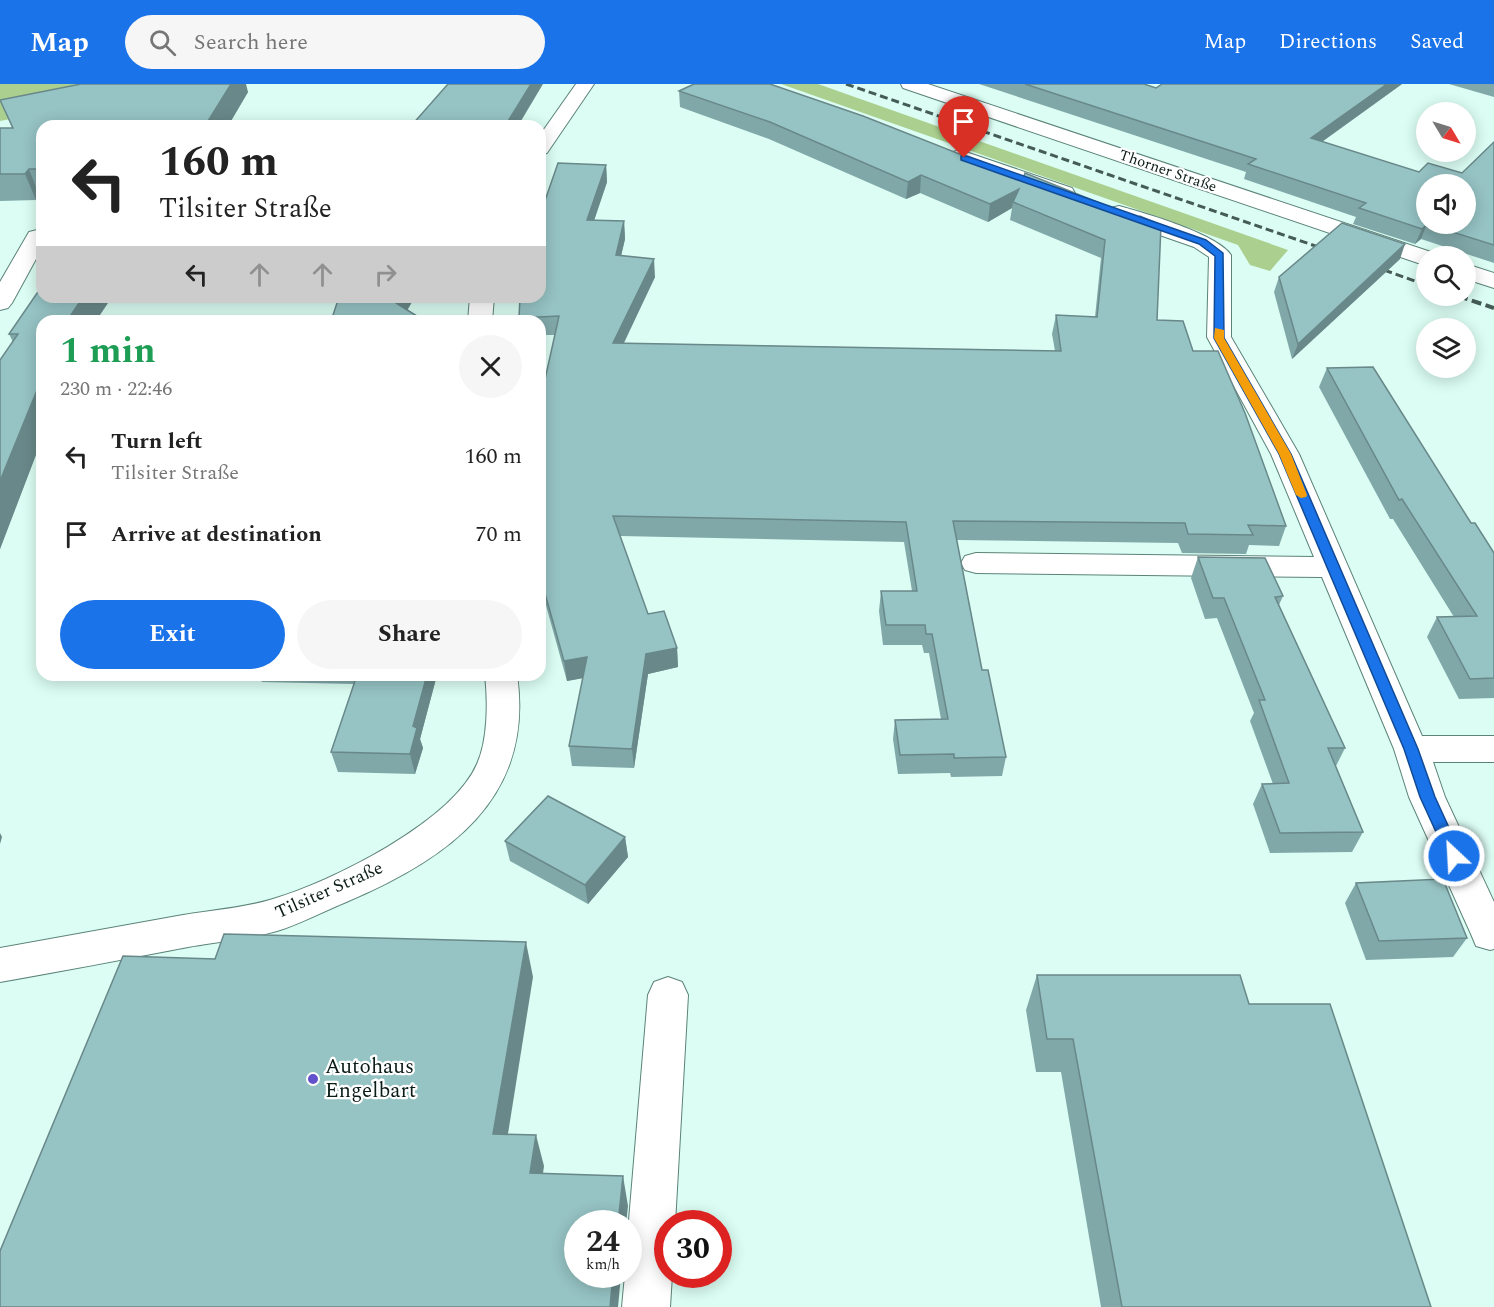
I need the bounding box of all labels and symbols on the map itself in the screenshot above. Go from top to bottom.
pin [938,96,989,158]
north arrow [1416,102,1476,162]
street label: Thorner Straße [1116,144,1220,198]
position arrow [1422,824,1486,888]
street label: Tilsiter Straße [271,854,387,926]
place label: Autohaus Engelbart [325,1051,416,1107]
marker: Autohaus Engelbart [306,1072,320,1086]
speed limit sign: 30 [654,1210,732,1288]

